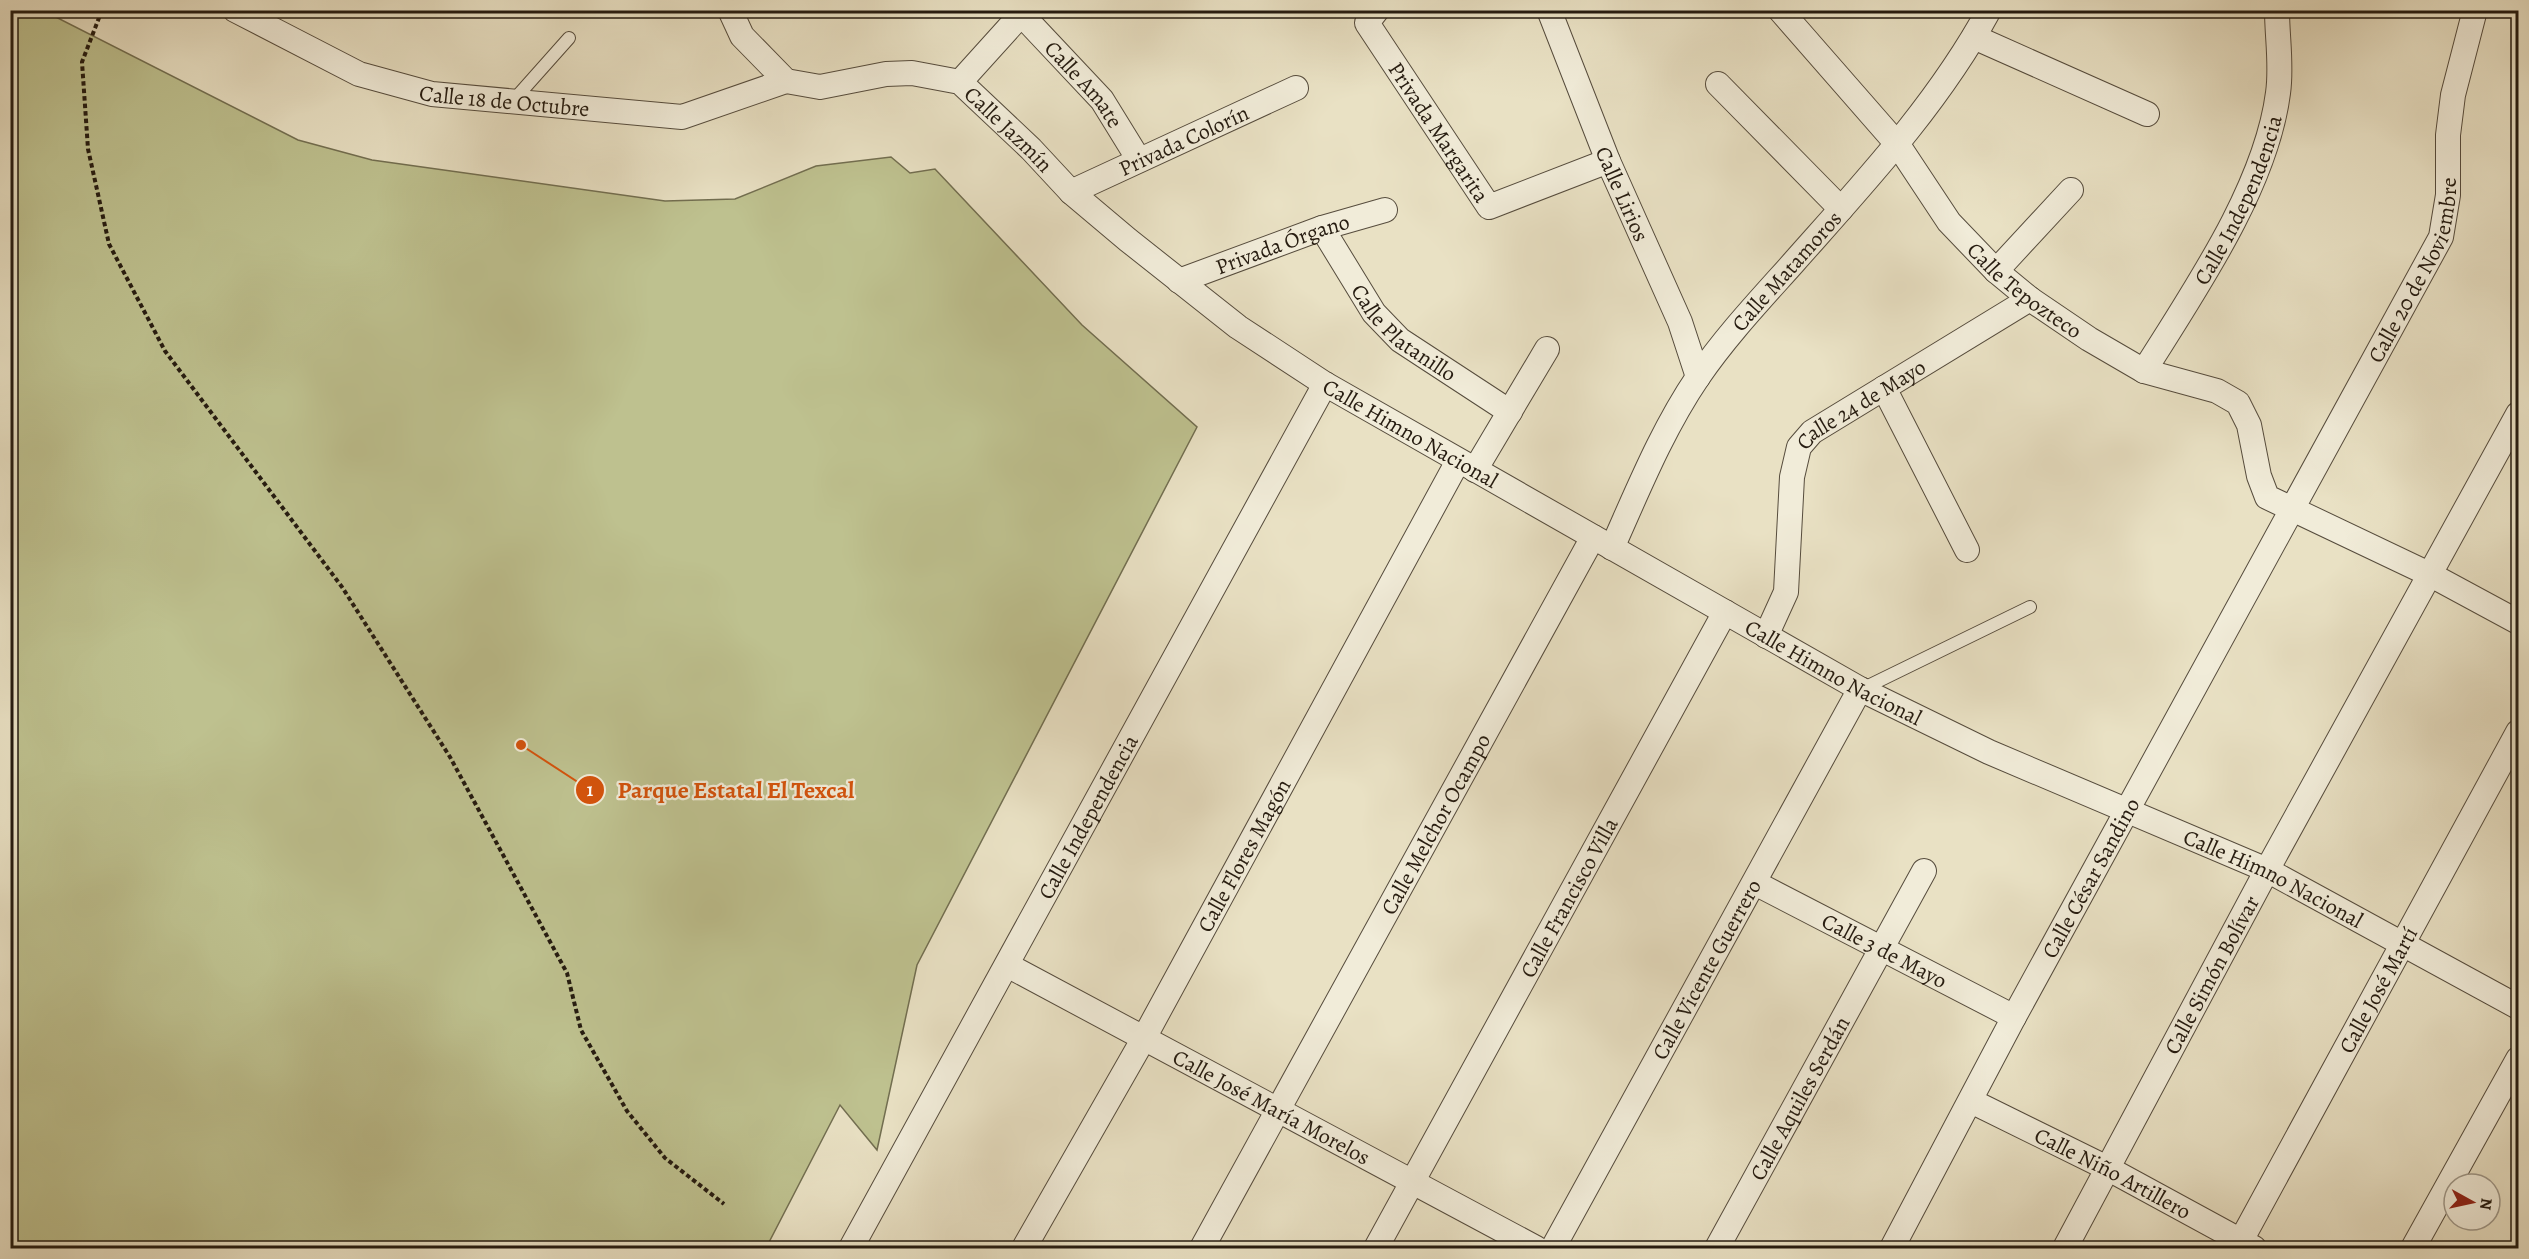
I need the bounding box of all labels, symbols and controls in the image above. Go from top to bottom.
street label: Calle Amate [1037,34,1130,134]
street label: Privada Margarita [1381,56,1496,209]
street label: Calle 18 de Octubre [416,77,591,124]
street label: Calle Jazmín [957,80,1059,179]
street label: Privada Colorín [1114,98,1254,184]
street label: Calle Independencia [2187,112,2290,291]
street label: Calle Lirios [1588,142,1656,246]
street label: Calle 20 de Noviembre [2361,178,2464,368]
street label: Calle Matamoros [1725,204,1849,338]
street label: Privada Órgano [1211,207,1353,282]
street label: Calle Tepozteco [1960,236,2088,346]
street label: Calle Platanillo [1344,279,1462,389]
street label: Calle 24 de Mayo [1789,352,1931,456]
street label: Calle Himno Nacional [1317,372,1503,496]
street label: Calle Himno Nacional [1739,613,1927,733]
street label: Calle Melchor Ocampo [1374,728,1498,920]
street label: Calle Independencia [1031,729,1146,905]
callout: Parque Estatal El Texcal [575,769,866,811]
text: Parque Estatal El Texcal [618,774,855,806]
street label: Calle Flores Magón [1190,774,1298,938]
text: 1 [587,778,594,802]
street label: Calle César Sandino [2035,793,2147,964]
street label: Calle Francisco Villa [1513,812,1626,983]
street label: Calle Himno Nacional [2179,822,2368,936]
street label: Calle Vicente Guerrero [1645,874,1769,1065]
street label: Calle Simón Bolívar [2157,890,2267,1060]
street label: Calle 3 de Mayo [1816,906,1952,996]
street label: Calle José Martí [2332,922,2425,1059]
street label: Calle Aquiles Serdán [1743,1011,1857,1186]
street label: Calle José María Morelos [1167,1042,1375,1173]
street label: Calle Niño Artillero [2029,1121,2196,1227]
north arrow [2442,1172,2502,1232]
text: N [2474,1197,2498,1212]

